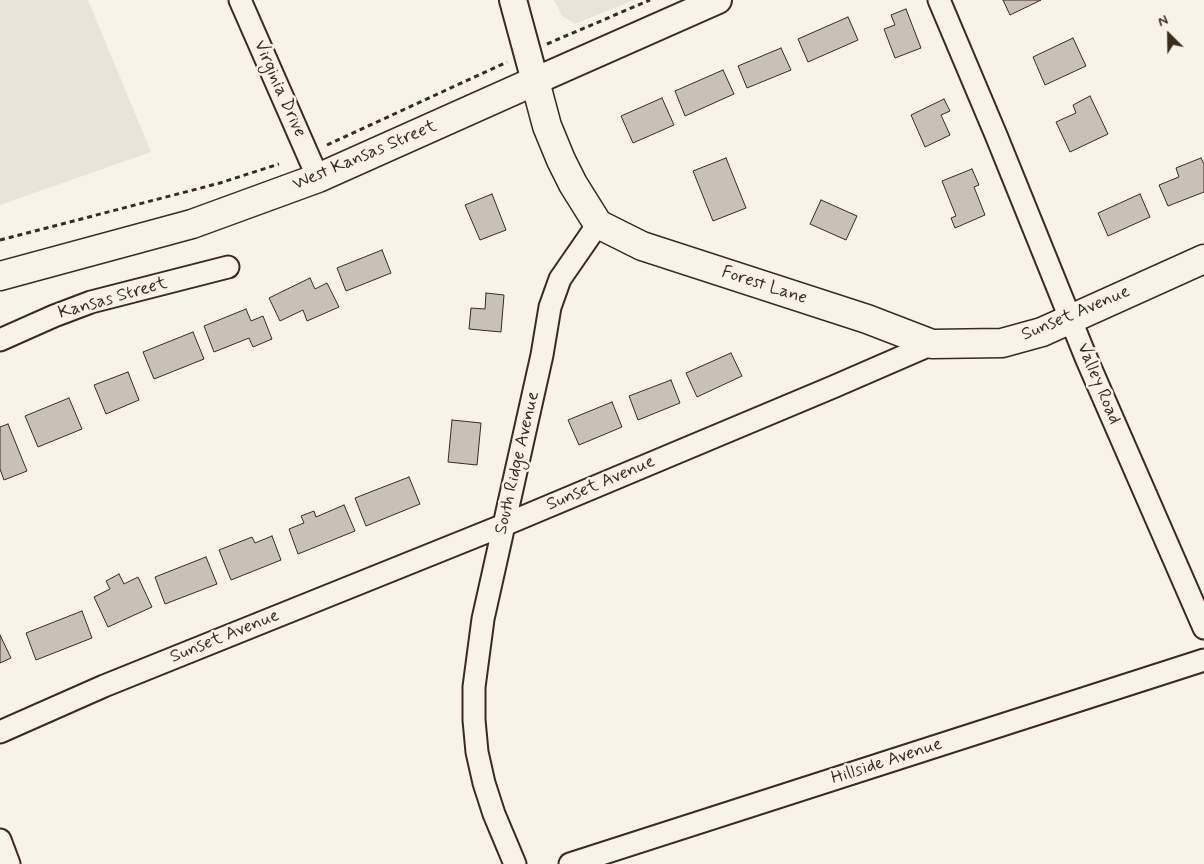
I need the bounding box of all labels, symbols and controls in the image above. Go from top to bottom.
north arrow [1144,10,1194,60]
text: N [1155,11,1171,31]
street label: Virginia Drive [248,37,310,141]
street label: West Kansas Street [290,116,440,196]
street label: Forest Lane [718,262,810,310]
street label: Kansas Street [56,273,170,325]
street label: Sunset Avenue [1019,281,1133,347]
street label: Valley Road [1071,340,1125,428]
street label: South Ridge Avenue [491,389,545,537]
street label: Sunset Avenue [544,451,658,517]
street label: Sunset Avenue [167,605,283,669]
street label: Hillside Avenue [829,734,945,790]

